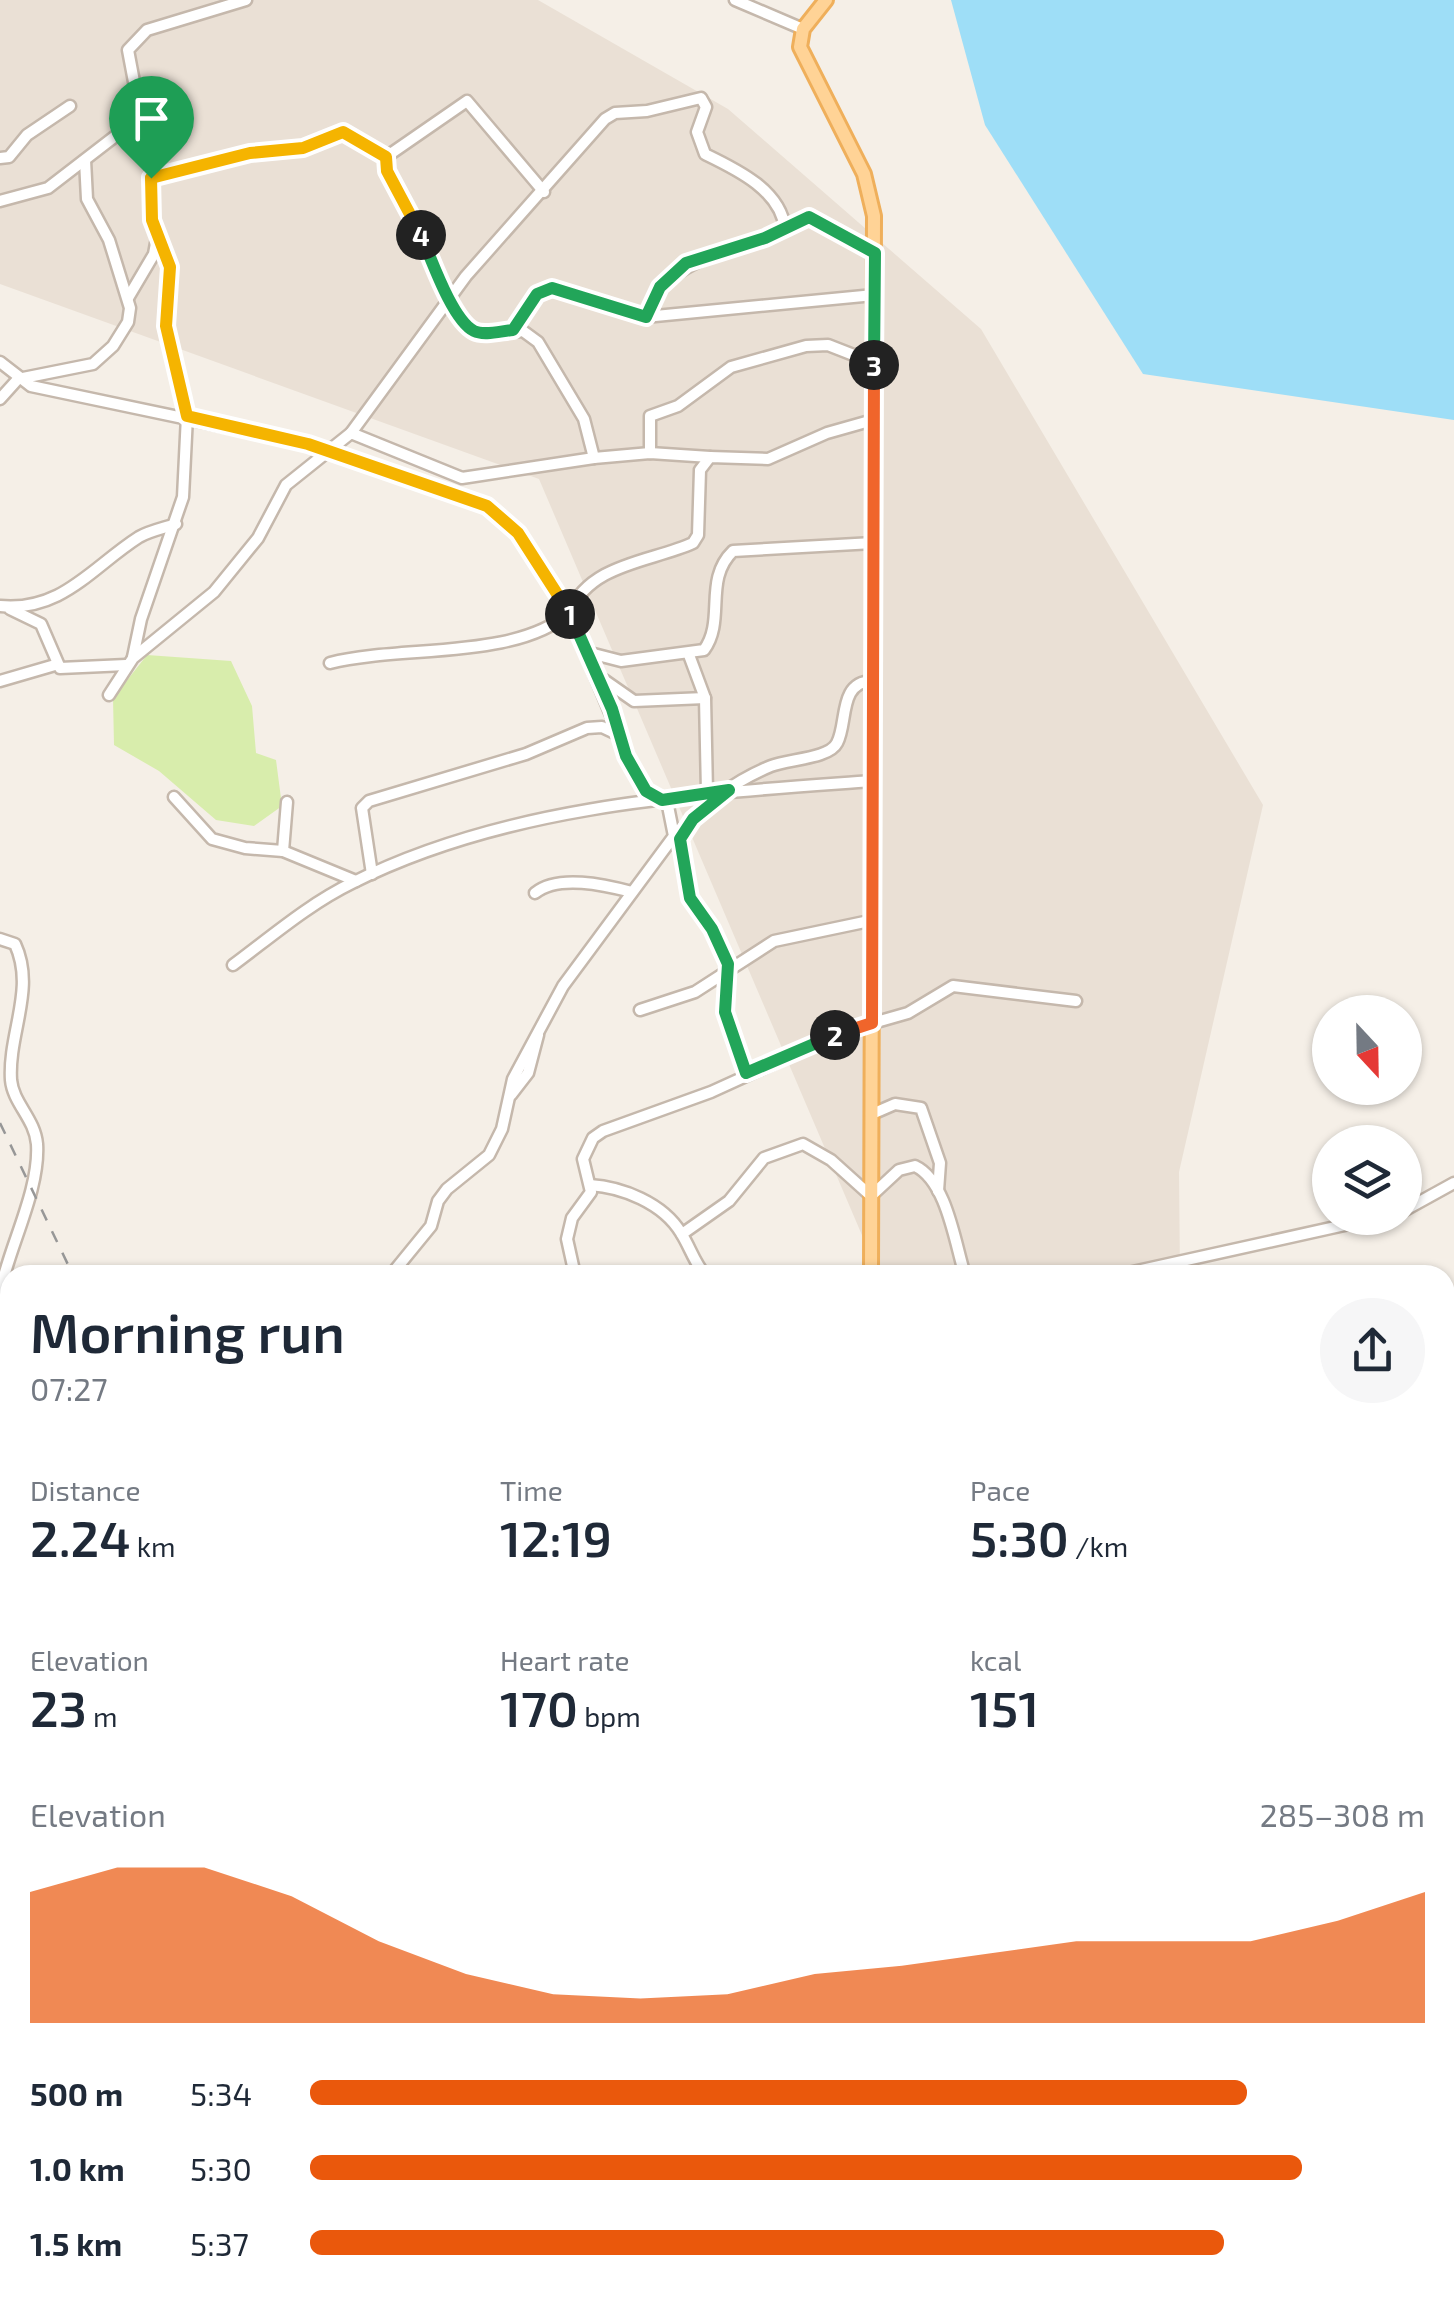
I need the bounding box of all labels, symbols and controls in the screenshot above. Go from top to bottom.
pin [109,76,194,179]
icon: arrive [124,91,179,146]
pin: 4 [396,210,446,260]
text: 4 [412,218,430,252]
pin: 3 [849,340,899,390]
text: 3 [866,348,882,382]
pin: 1 [545,589,595,639]
text: 1 [564,597,576,631]
north arrow [1312,995,1422,1105]
map controls [1312,995,1422,1235]
pin: 2 [810,1010,860,1060]
text: 2 [827,1018,843,1052]
button: layers [1312,1125,1422,1235]
text: Morning run [30,1298,345,1364]
button: share [1320,1298,1425,1403]
text: 07:27 [30,1369,108,1407]
text: Distance [30,1473,141,1507]
text: Time [500,1473,563,1507]
text: Pace [970,1473,1030,1507]
text: 2.24 [30,1507,131,1567]
text: 12:19 [500,1507,612,1567]
text: 5:30 [970,1507,1069,1567]
text: km [131,1529,176,1563]
text: /km [1069,1529,1128,1563]
text: Elevation [30,1643,149,1677]
text: Heart rate [500,1643,630,1677]
text: kcal [970,1643,1021,1677]
text: 23 [30,1677,87,1737]
text: 170 [500,1677,578,1737]
text: 151 [970,1677,1039,1737]
text: m [87,1699,118,1733]
text: bpm [578,1699,641,1733]
text: Elevation [30,1795,166,1833]
text: 285–308 m [1260,1795,1425,1833]
text: 500 m [30,2074,123,2112]
text: 5:34 [190,2074,252,2112]
text: 1.0 km [30,2149,125,2187]
text: 5:30 [190,2149,252,2187]
text: 1.5 km [30,2224,122,2262]
text: 5:37 [190,2224,249,2262]

